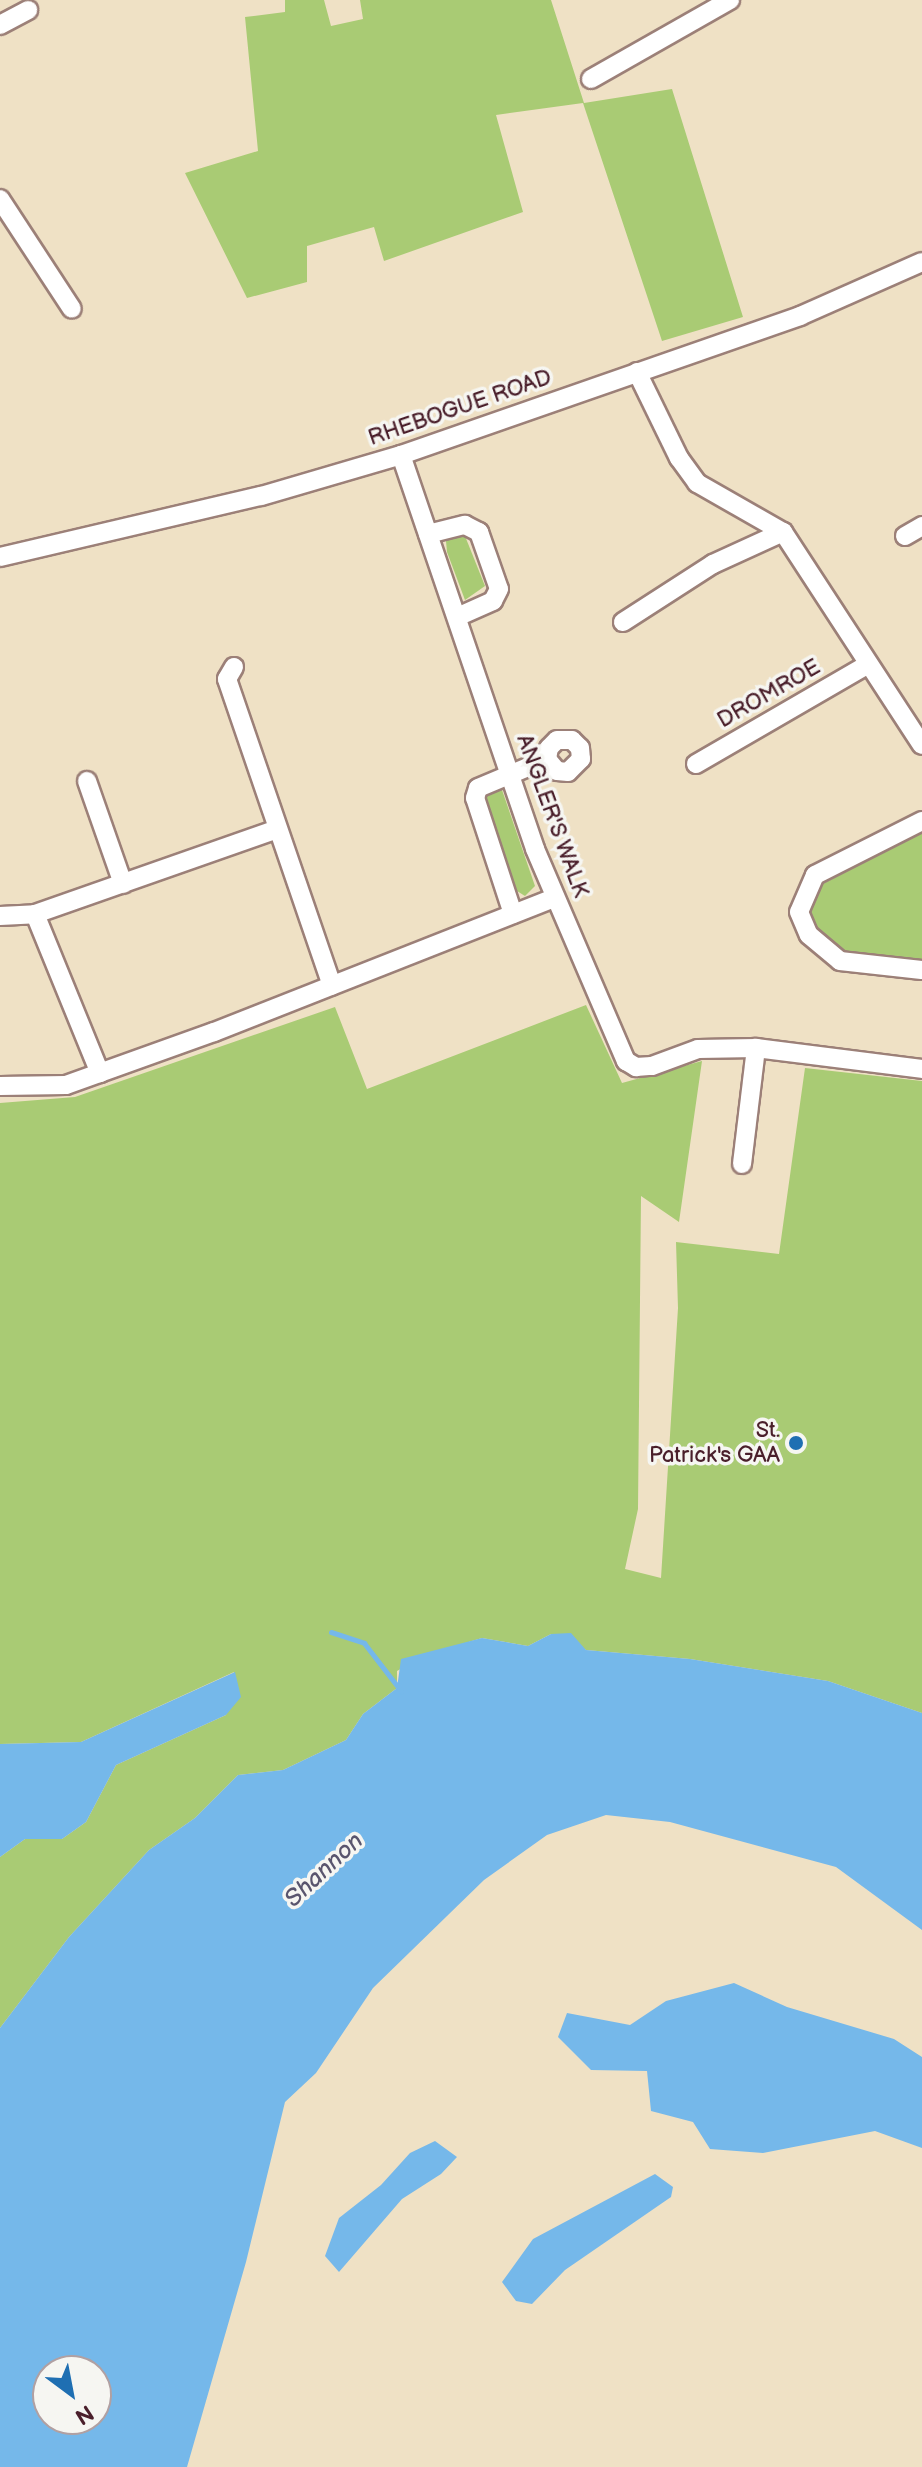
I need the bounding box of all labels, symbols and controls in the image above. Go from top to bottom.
street label: RHEBOGUE ROAD [365,364,555,452]
street label: DROMROE [713,654,825,734]
street label: ANGLER'S WALK [510,731,594,901]
place label: St. Patrick's GAA [649,1417,780,1468]
marker: St. Patrick's GAA [787,1434,805,1452]
water label: Shannon [279,1827,369,1913]
north arrow [32,2355,112,2435]
text: N [70,2398,98,2430]

